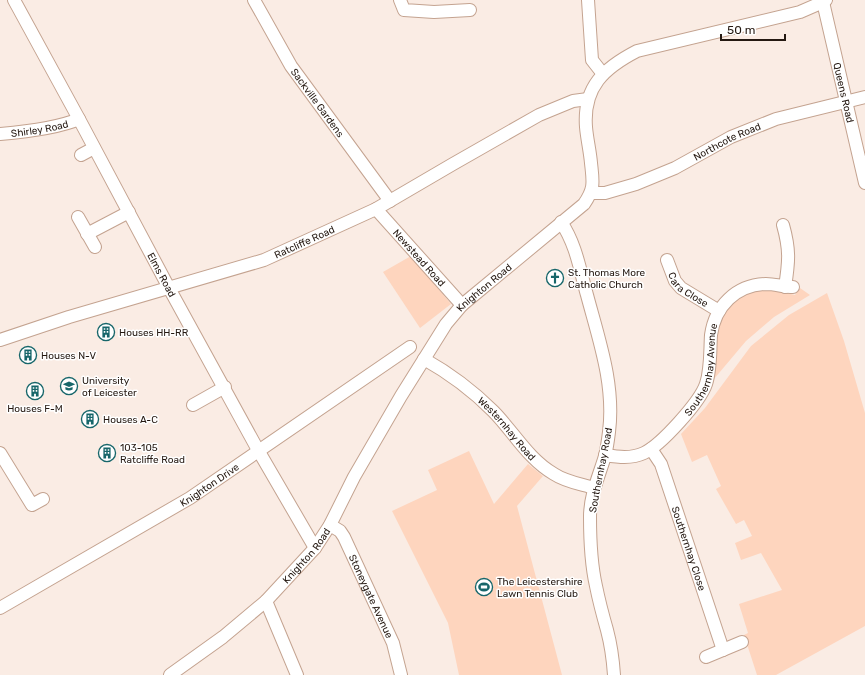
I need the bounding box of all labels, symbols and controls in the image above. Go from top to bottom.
scale bar [721,16,785,42]
text: 50 m [727,23,755,37]
street label: Queens Road [830,62,856,124]
street label: Sackville Gardens [288,66,346,140]
street label: Shirley Road [10,118,70,140]
street label: Northcote Road [692,121,763,164]
street label: Ratcliffe Road [272,224,337,262]
street label: Newstead Road [390,227,447,289]
street label: Elms Road [144,251,178,300]
street label: Knighton Road [454,261,514,314]
place label: St. Thomas More Catholic Church [568,267,646,291]
church icon: St. Thomas More Catholic Church [545,268,565,288]
street label: Cara Close [665,271,710,310]
building icon: Houses HH-RR [96,322,116,342]
street label: Southernhay Avenue [682,322,720,419]
place label: Houses HH-RR [119,327,189,339]
building icon: Houses N-V [18,345,38,365]
place label: Houses N-V [41,350,96,362]
place label: University of Leicester [82,375,137,399]
school or university icon: University of Leicester [59,376,79,396]
building icon: Houses F-M [25,381,45,401]
street label: Westernhay Road [475,395,538,463]
place label: Houses F-M [7,403,63,415]
building icon: Houses A-C [80,409,100,429]
place label: Houses A-C [103,414,158,426]
street label: Southernhay Road [587,427,615,514]
place label: 103-105 Ratcliffe Road [120,442,185,466]
building icon: 103-105 Ratcliffe Road [97,443,117,463]
street label: Knighton Drive [178,461,242,510]
street label: Southernhay Close [669,505,708,593]
street label: Knighton Road [280,526,333,586]
street label: Stoneygate Avenue [346,553,395,641]
place label: The Leicestershire Lawn Tennis Club [497,576,583,600]
sports icon: The Leicestershire Lawn Tennis Club [474,577,494,597]

